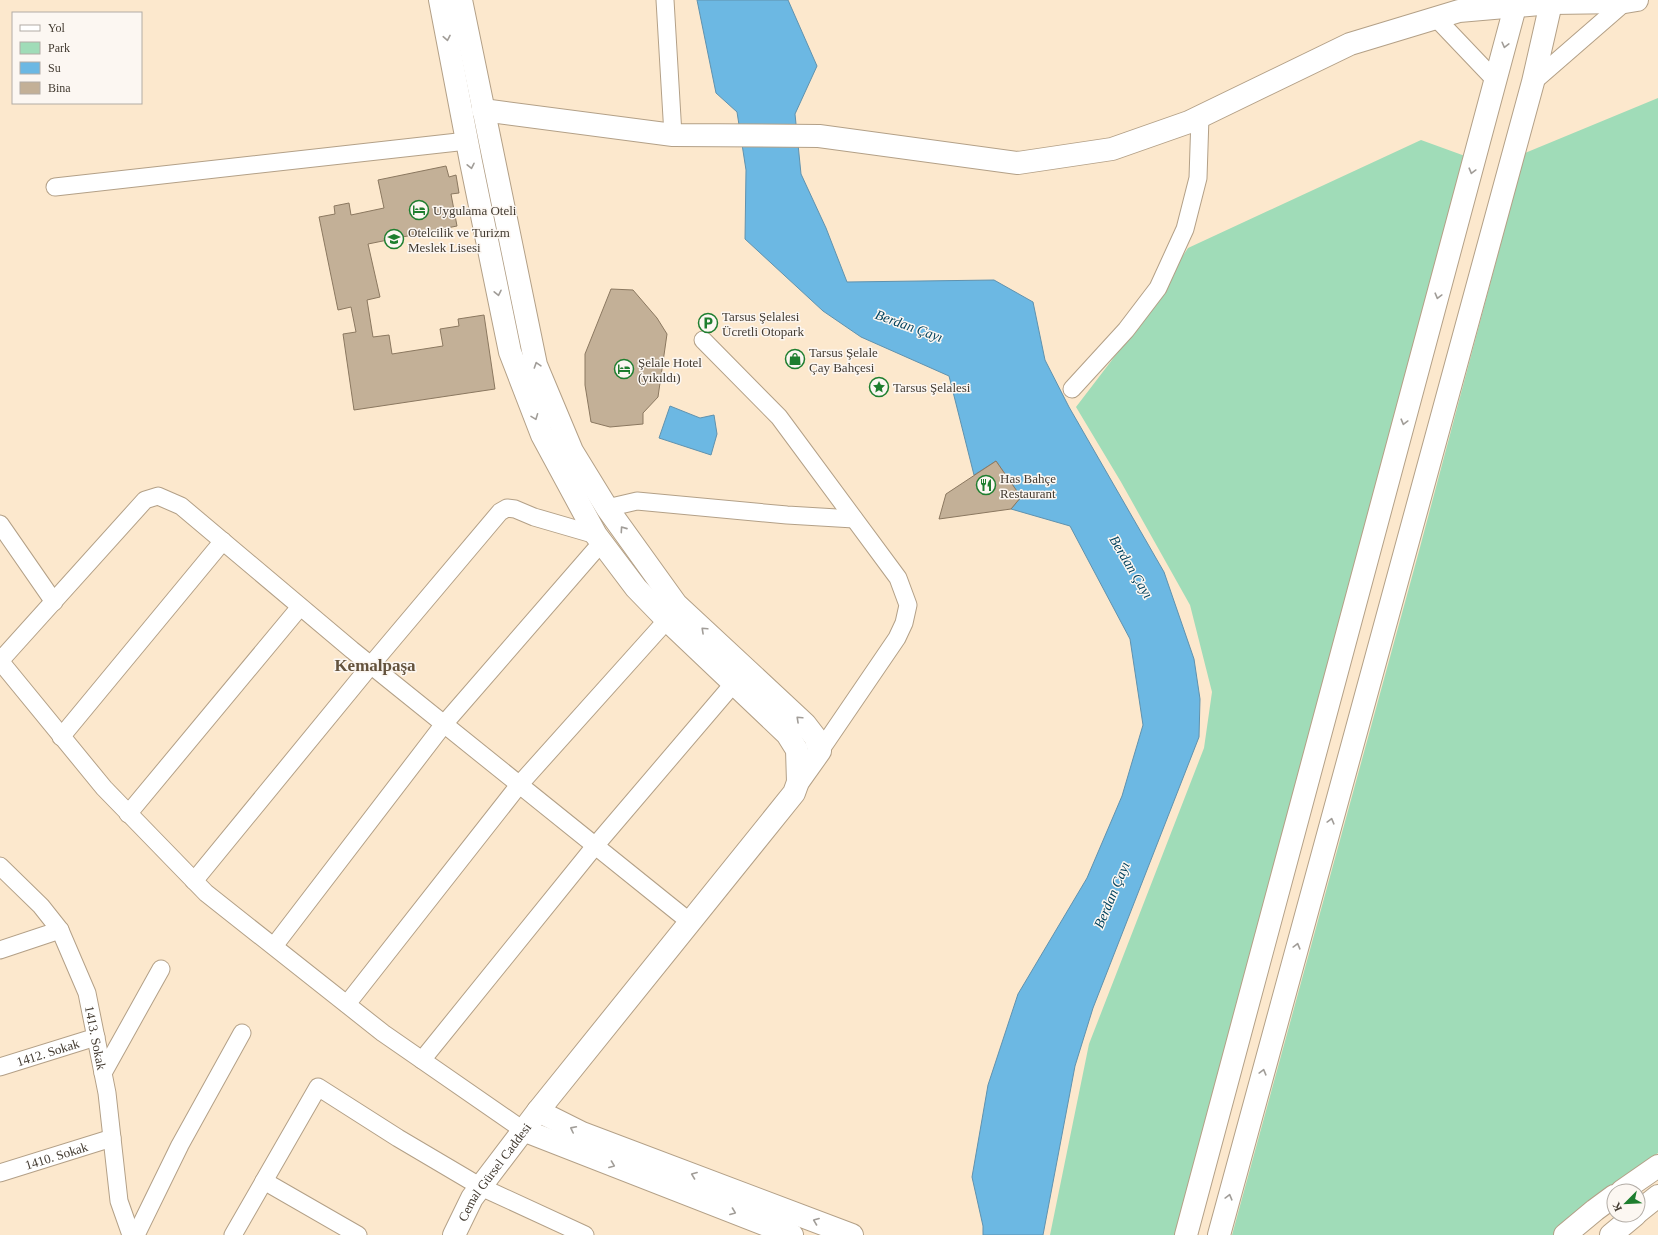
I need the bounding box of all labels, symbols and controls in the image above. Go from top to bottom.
legend [12,12,142,104]
text: Yol [48,21,65,35]
one-way arrow [442,35,451,41]
text: Park [48,41,70,55]
one-way arrow [1501,41,1510,48]
text: Su [48,61,61,75]
text: Bina [48,81,71,95]
one-way arrow [467,163,475,169]
one-way arrow [1468,167,1477,174]
hotel icon: Uygulama Oteli [408,199,430,221]
place label: Uygulama Oteli [433,203,517,218]
place label: Otelcilik ve Turizm Meslek Lisesi [408,225,510,255]
school or university icon: Otelcilik ve Turizm Meslek Lisesi [383,228,405,250]
one-way arrow [493,290,501,297]
one-way arrow [1434,292,1443,299]
water label: Berdan Çayı [873,307,945,345]
place label: Tarsus Şelalesi Ücretli Otopark [722,309,804,339]
parking icon: Tarsus Şelalesi Ücretli Otopark [697,312,719,334]
place label: Tarsus Şelale Çay Bahçesi [809,345,878,375]
shop icon: Tarsus Şelale Çay Bahçesi [784,348,806,370]
place label: Şelale Hotel (yıkıldı) [638,355,702,385]
hotel icon: Şelale Hotel (yıkıldı) [613,358,635,380]
one-way arrow [533,362,542,369]
place icon: Tarsus Şelalesi [868,376,890,398]
place label: Tarsus Şelalesi [893,380,971,395]
one-way arrow [531,414,539,421]
one-way arrow [1401,419,1409,425]
place label: Has Bahçe Restaurant [1000,471,1056,501]
restaurant icon: Has Bahçe Restaurant [975,474,997,496]
one-way arrow [621,527,628,534]
water label: Berdan Çayı [1106,533,1156,601]
one-way arrow [701,627,709,635]
district label: Kemalpaşa [334,656,416,675]
one-way arrow [796,716,804,723]
one-way arrow [1327,818,1335,824]
water label: Berdan Çayı [1091,859,1133,930]
one-way arrow [1292,943,1301,950]
street label: 1413. Sokak [82,1004,110,1072]
street label: 1412. Sokak [14,1035,81,1069]
one-way arrow [1258,1069,1267,1076]
street label: Cemal Gürsel Caddesi [454,1120,534,1223]
one-way arrow [570,1126,577,1133]
street label: 1410. Sokak [23,1138,90,1172]
one-way arrow [608,1160,615,1168]
one-way arrow [691,1172,698,1180]
north arrow [1606,1183,1646,1223]
one-way arrow [1224,1194,1233,1201]
text: K [1609,1200,1624,1213]
one-way arrow [729,1207,736,1215]
one-way arrow [812,1218,819,1226]

